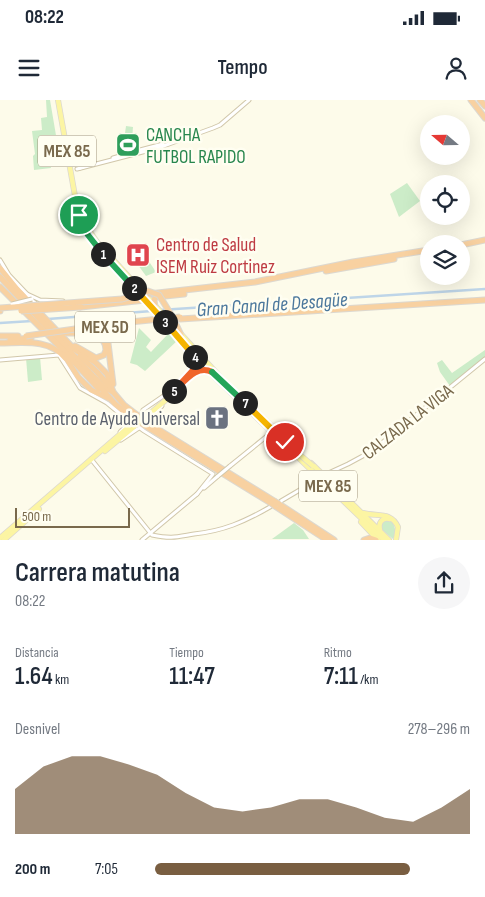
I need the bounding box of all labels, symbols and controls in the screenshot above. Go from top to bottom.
text: 08:22 [25,6,64,29]
icon: menu [15,54,43,82]
text: Tempo [217,54,268,81]
icon: person [442,54,470,82]
north arrow [420,115,470,165]
map controls [420,115,470,285]
place label: CANCHA FUTBOL RAPIDO [146,124,246,169]
sports icon: CANCHA FUTBOL RAPIDO [115,132,141,158]
road number: MEX 85 [38,136,96,166]
button: locate [420,175,470,225]
pin [58,194,100,236]
icon: arrive [65,201,93,229]
place label: Centro de Salud ISEM Ruiz Cortinez [156,234,275,279]
button: layers [420,235,470,285]
pin: 1 [90,242,116,266]
hospital icon: Centro de Salud ISEM Ruiz Cortinez [125,242,151,268]
text: 1 [101,246,106,263]
pin: 2 [122,276,146,300]
text: 2 [131,280,138,297]
water label: Gran Canal de Desagüe [196,288,349,322]
pin: 3 [152,310,178,334]
road number: MEX 5D [75,312,135,342]
text: 3 [162,314,169,331]
pin: 4 [182,344,208,370]
text: 4 [192,349,199,366]
pin: 5 [162,378,186,404]
street label: CALZADA LA VIGA [358,379,459,465]
text: 5 [171,383,178,400]
pin: 7 [232,390,258,416]
text: 7 [242,395,249,412]
church icon: Centro de Ayuda Universal [204,405,230,431]
place label: Centro de Ayuda Universal [35,408,200,431]
pin [264,421,306,463]
icon: check [271,428,299,456]
road number: MEX 85 [299,471,357,502]
scale bar [15,504,130,528]
text: 500 m [22,508,51,525]
text: Carrera matutina [15,556,180,589]
button: share [418,557,470,609]
text: 08:22 [15,592,45,611]
text: Distancia [15,644,59,661]
text: Tiempo [169,644,204,661]
text: Ritmo [324,644,352,661]
text: 1.64 [15,661,53,692]
text: 11:47 [169,661,215,692]
text: 7:11 [324,661,358,692]
text: km [53,671,69,688]
text: /km [358,671,378,688]
text: Desnivel [15,720,60,739]
text: 278–296 m [408,720,470,739]
text: 200 m [15,860,50,879]
text: 7:05 [95,860,118,879]

